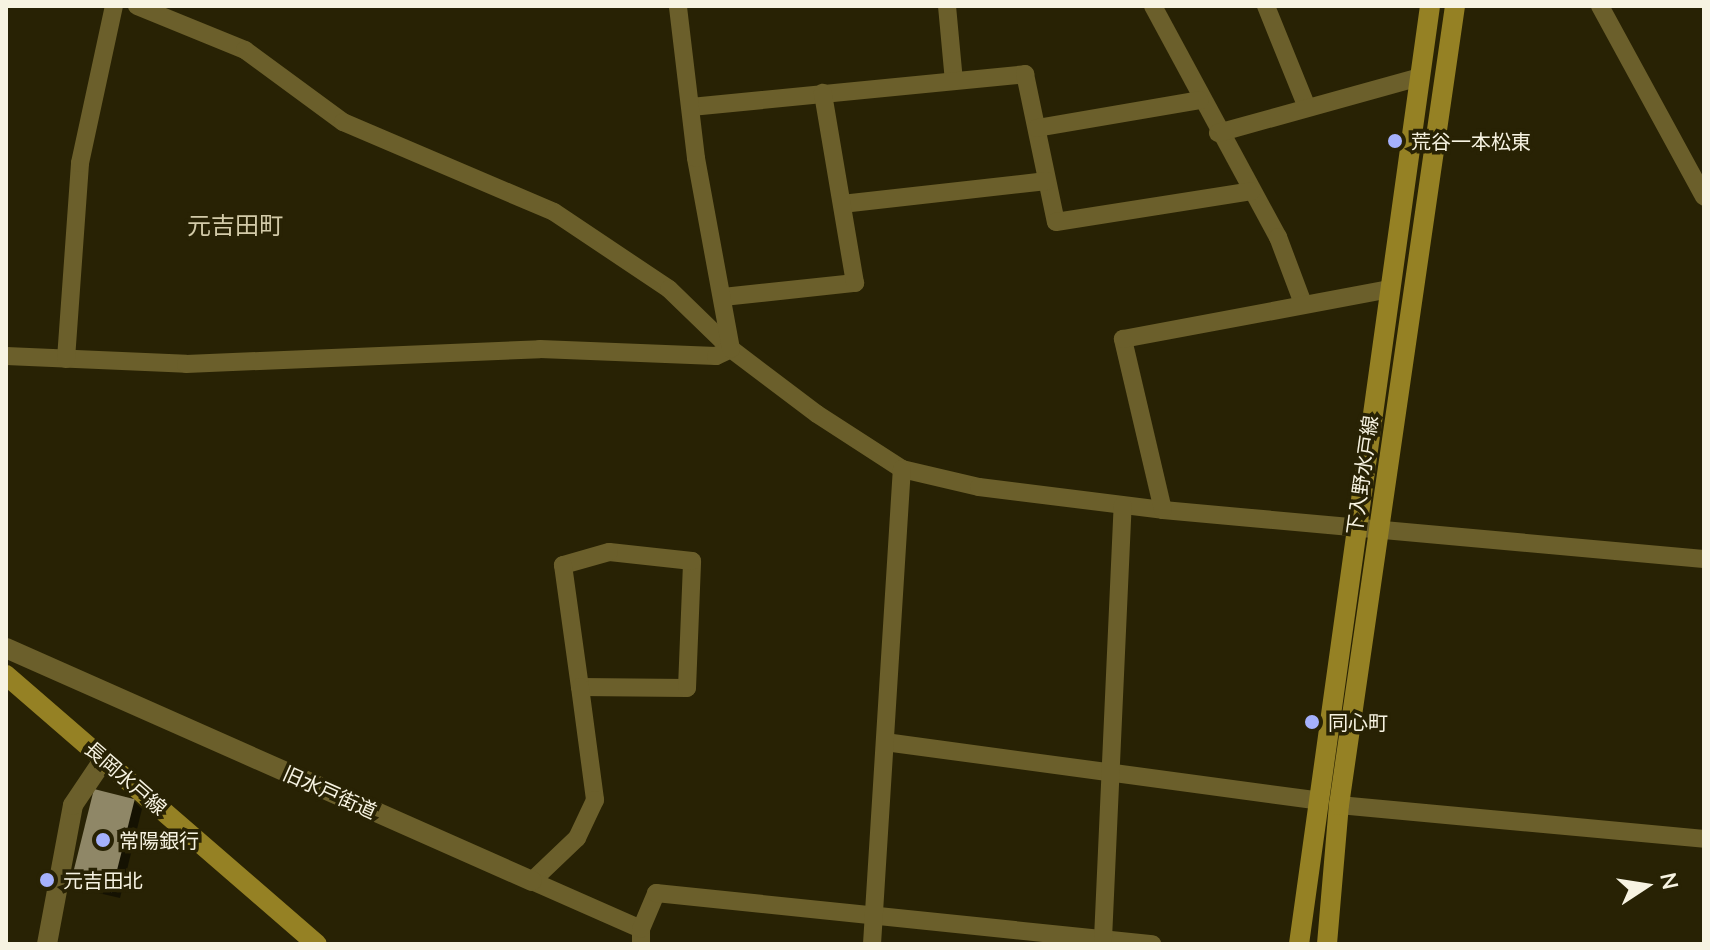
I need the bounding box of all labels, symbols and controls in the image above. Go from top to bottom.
place label: 荒谷一本松東 [1411,129,1531,153]
marker: 荒谷一本松東 [1386,132,1404,150]
district label: 元吉田町 [187,212,283,240]
street label: 下入野水戸線 [1342,414,1382,536]
place label: 同心町 [1328,710,1388,734]
marker: 同心町 [1303,713,1321,731]
street label: 長岡水戸線 [80,736,172,820]
street label: 旧水戸街道 [279,761,381,823]
place label: 常陽銀行 [119,828,199,852]
marker: 常陽銀行 [94,831,112,849]
north arrow [1606,846,1686,926]
place label: 元吉田北 [63,868,143,892]
text: N [1654,870,1685,892]
marker: 元吉田北 [38,871,56,889]

